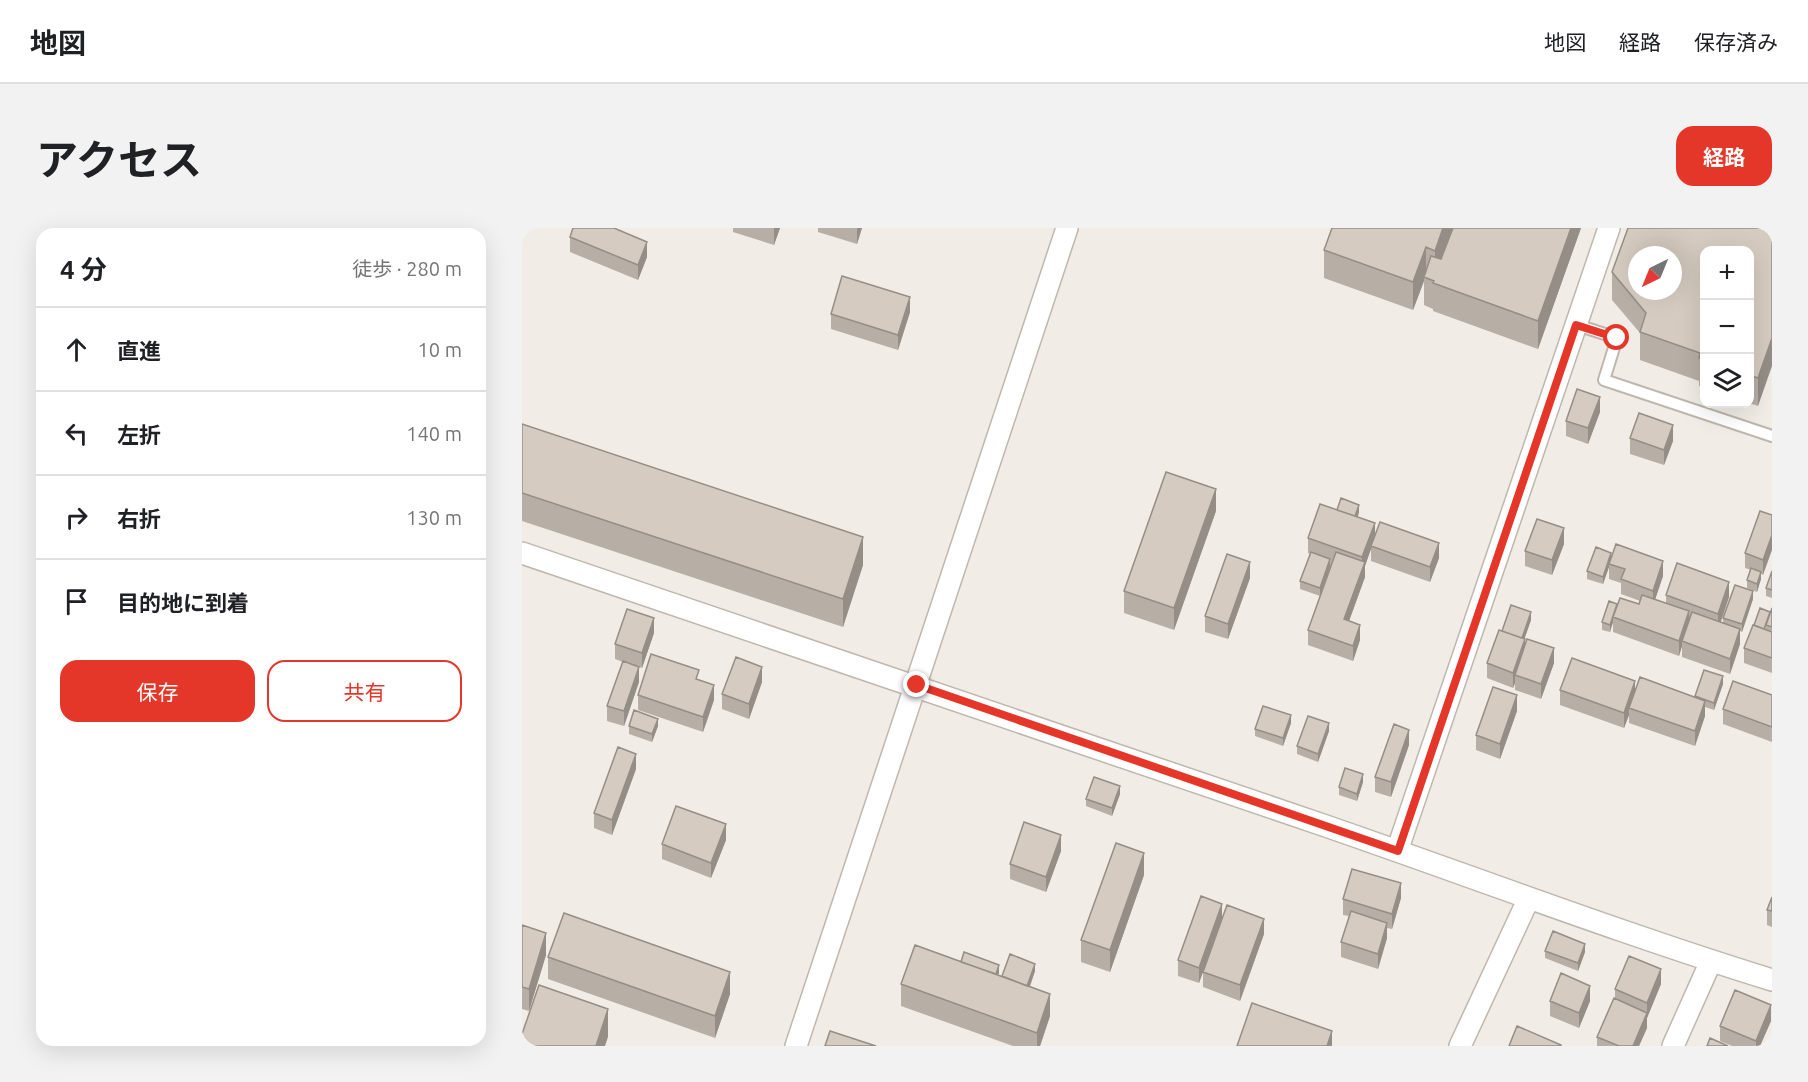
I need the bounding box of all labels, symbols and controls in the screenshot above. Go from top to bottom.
text: 地図 [30,27,86,58]
text: 地図 [1544,30,1586,54]
text: 経路 [1619,30,1661,54]
text: 保存済み [1694,30,1778,54]
button: 経路 [1676,126,1772,186]
text: アクセス [36,136,202,183]
north arrow [1628,246,1682,300]
map controls [1700,246,1754,408]
button: + [1700,246,1754,300]
text: 4 分 [60,255,107,284]
text: 徒歩 · 280 m [352,257,462,280]
button: − [1700,300,1754,354]
route start [1603,324,1629,350]
icon: ahead [60,333,93,366]
text: 直進 [117,338,161,363]
text: 10 m [418,338,462,361]
button: layers [1700,354,1754,408]
icon: left [60,417,93,450]
text: 左折 [117,422,161,447]
text: 140 m [406,422,462,445]
icon: right [60,501,93,534]
text: 右折 [117,506,161,531]
text: 130 m [406,506,462,529]
icon: arrive [60,585,93,618]
text: 目的地に到着 [117,590,249,615]
button: 保存 [60,660,255,722]
button: 共有 [267,660,462,722]
route end [903,671,929,697]

